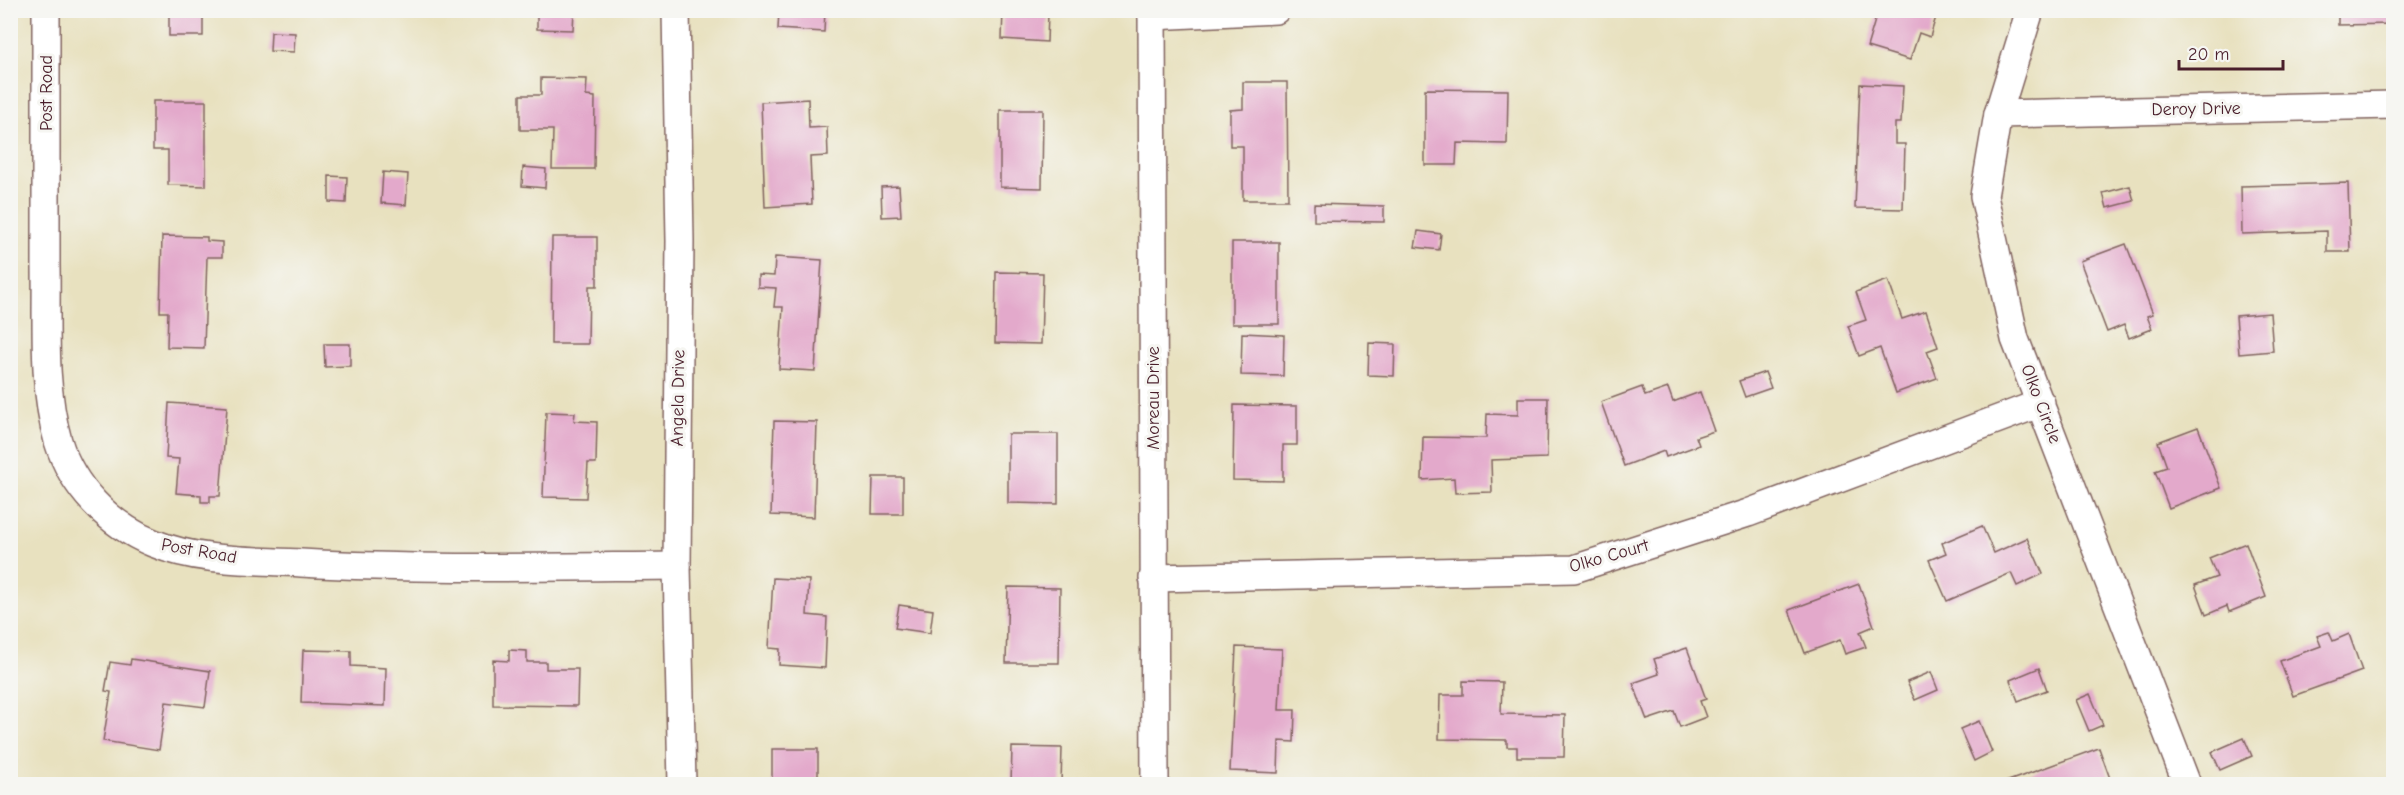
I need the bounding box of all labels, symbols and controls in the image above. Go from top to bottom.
scale bar [2179,33,2282,71]
text: 20 m [2188,44,2229,65]
street label: Post Road [36,55,57,131]
street label: Deroy Drive [2151,98,2241,120]
street label: Moreau Drive [1143,346,1164,450]
street label: Angela Drive [667,349,689,447]
street label: Olko Circle [2016,362,2066,446]
street label: Post Road [160,534,238,568]
street label: Olko Court [1567,534,1652,577]

